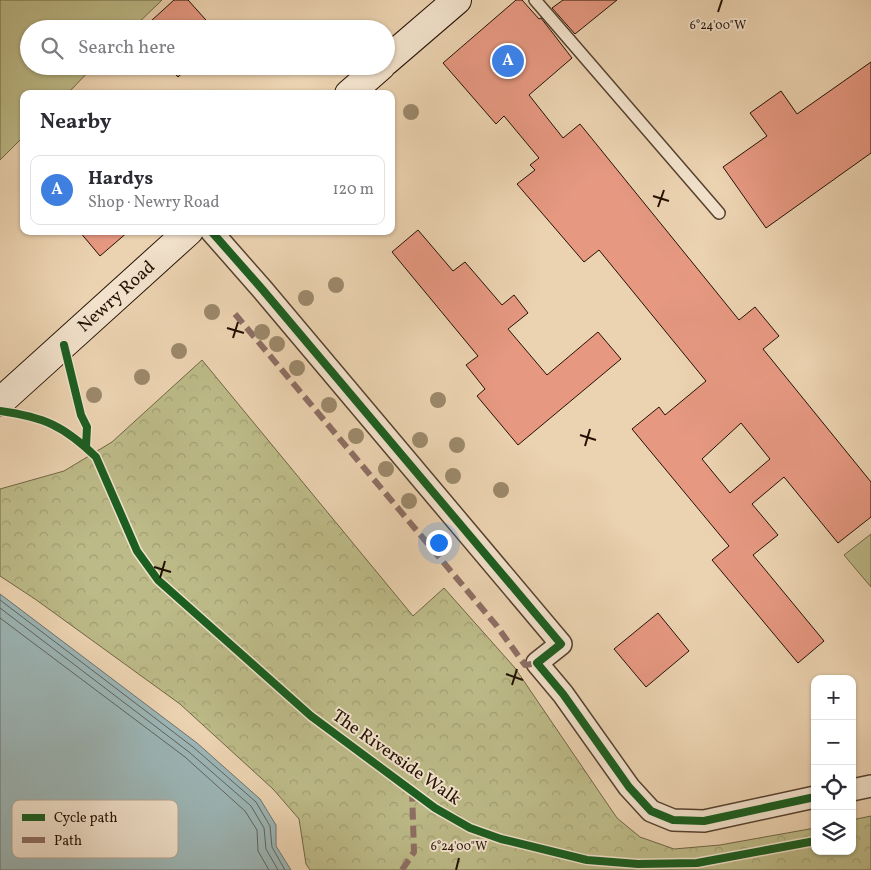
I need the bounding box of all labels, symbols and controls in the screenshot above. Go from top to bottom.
text: 6°24'00"W [690,18,746,34]
search box [20,20,395,75]
icon: search [38,34,66,62]
text: Search here [78,35,175,61]
pin: A [492,42,524,80]
text: Nearby [40,108,111,137]
text: Hardys [88,166,153,192]
text: A [51,179,63,201]
text: 120 m [332,179,374,201]
text: Shop · Newry Road [88,192,219,214]
street label: Newry Road [73,255,161,339]
your location [426,530,452,556]
map controls [811,675,856,855]
button: + [811,675,856,720]
street label: The Riverside Walk [327,704,466,812]
button: − [811,720,856,765]
button: locate [811,765,856,810]
legend [12,800,178,858]
text: Cycle path [54,809,118,828]
button: layers [811,810,856,855]
text: Path [54,832,82,851]
text: 6°24'00"W [431,839,487,855]

